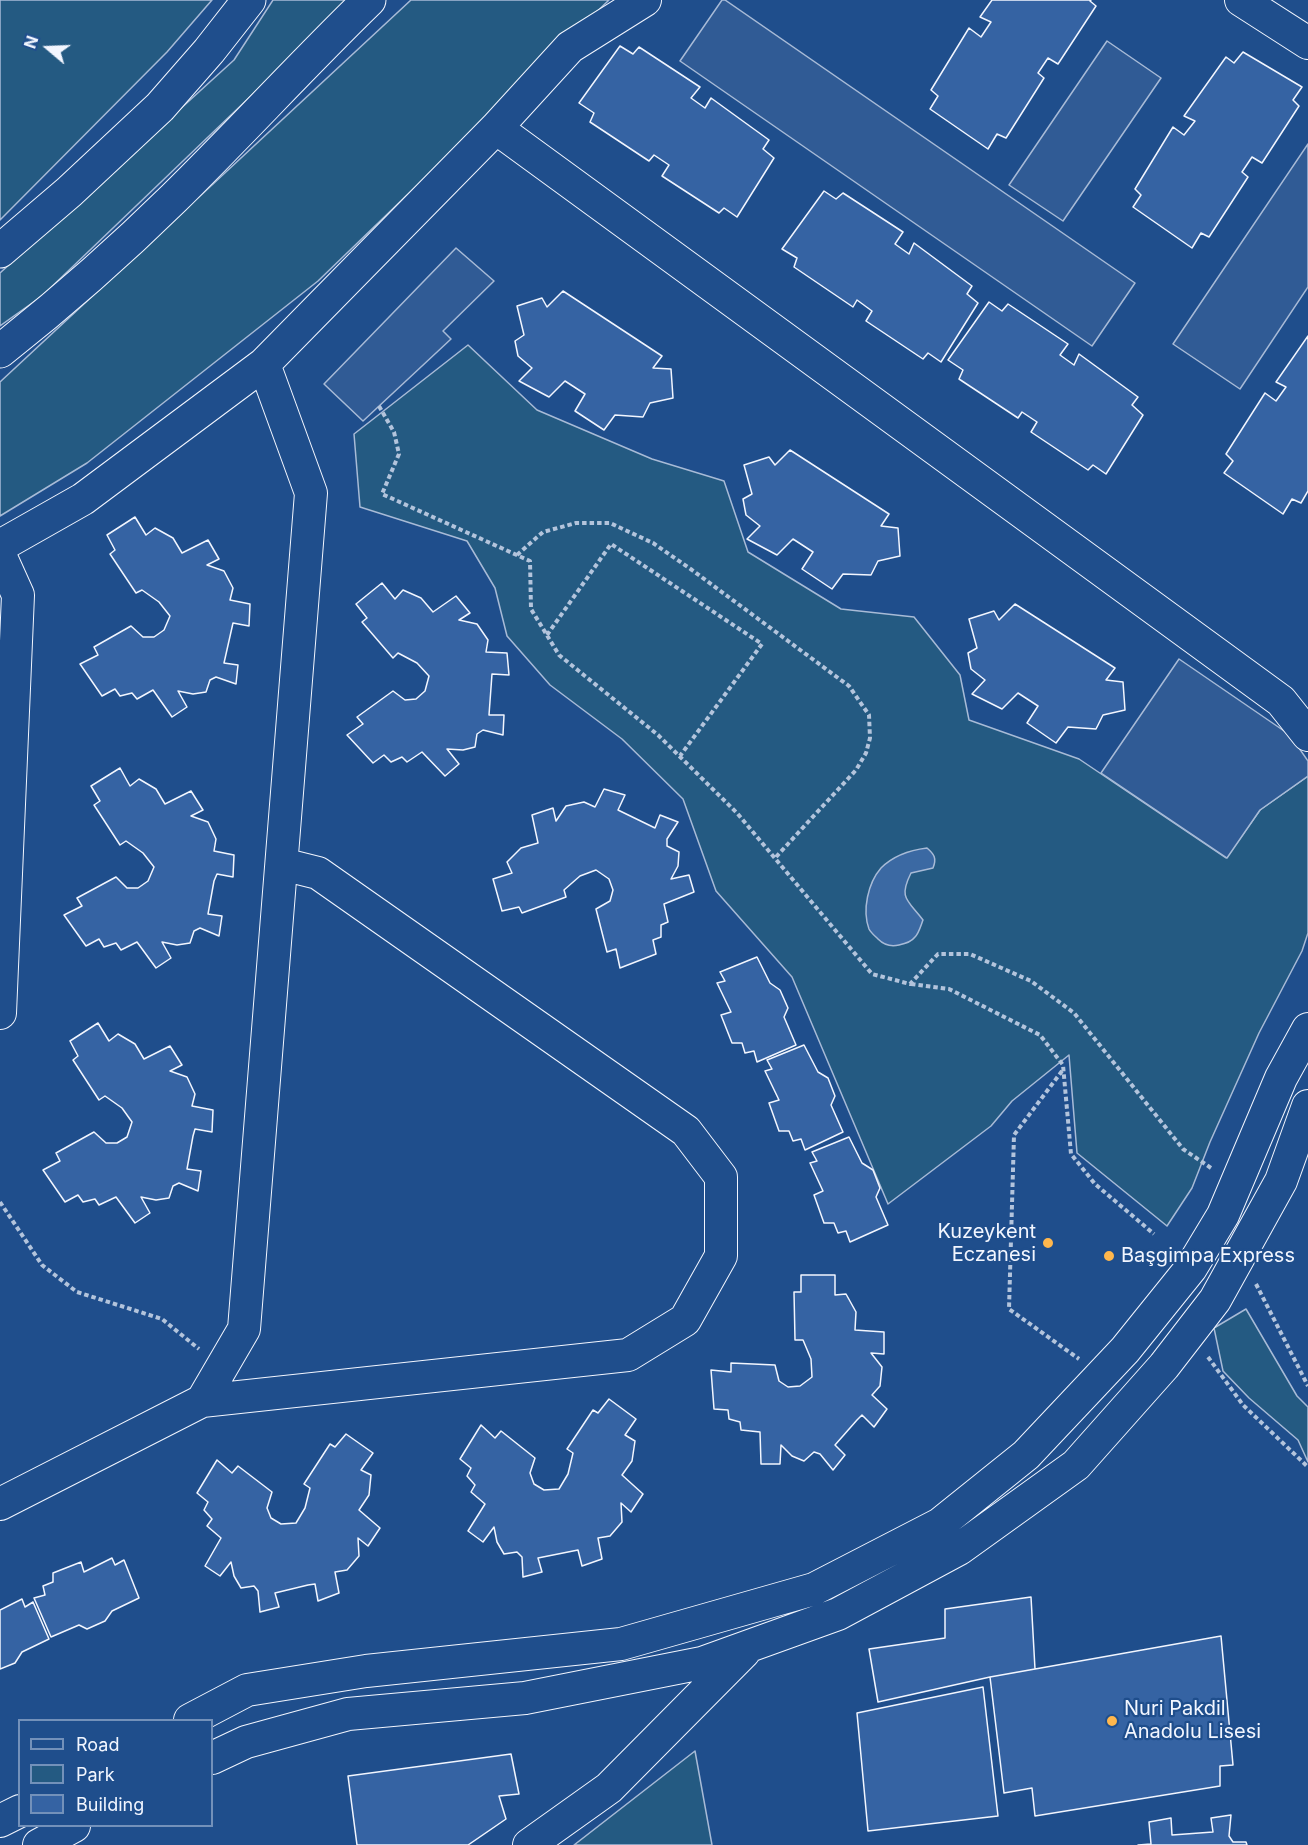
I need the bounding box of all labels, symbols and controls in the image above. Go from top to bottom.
north arrow [18,18,78,78]
text: N [20,33,42,51]
place label: Kuzeykent Eczanesi [938,1220,1036,1267]
marker: Kuzeykent Eczanesi [1041,1236,1055,1250]
place label: Başgimpa Express [1121,1244,1295,1268]
marker: Başgimpa Express [1102,1249,1116,1263]
place label: Nuri Pakdil Anadolu Lisesi [1124,1697,1261,1744]
marker: Nuri Pakdil Anadolu Lisesi [1105,1714,1119,1728]
legend [18,1719,213,1827]
text: Road [76,1734,119,1755]
text: Park [76,1764,115,1785]
text: Building [76,1794,144,1815]

